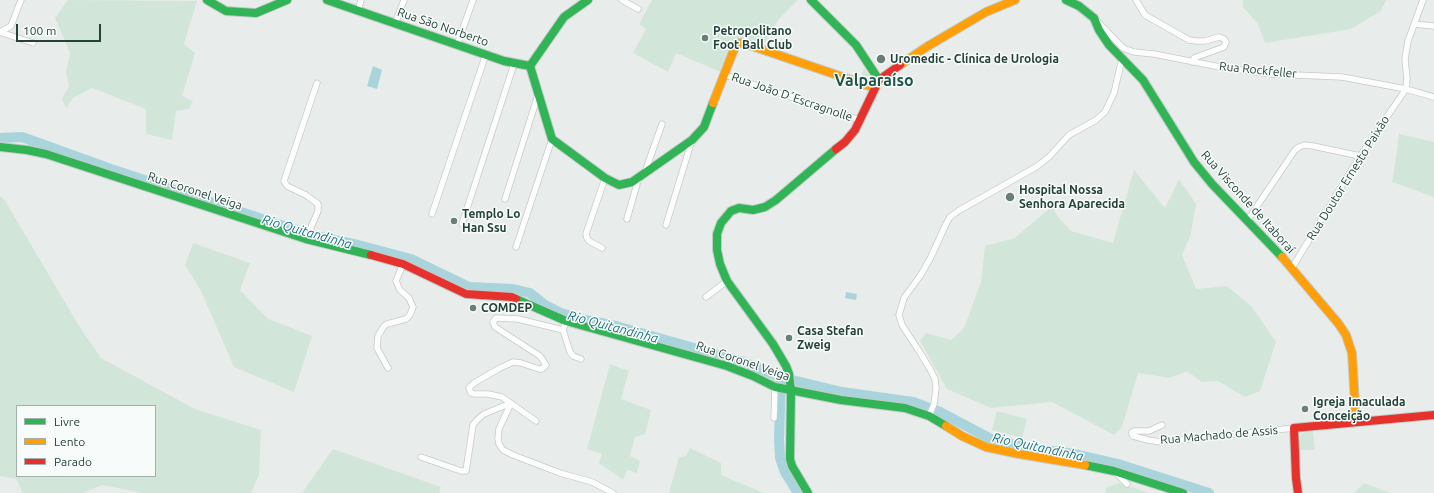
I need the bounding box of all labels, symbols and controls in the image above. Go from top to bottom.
street label: Rua São Norberto [395,5,491,49]
scale bar [18,16,103,42]
text: 100 m [23,24,56,37]
place label: Petropolitano Foot Ball Club [713,24,792,52]
marker: Petropolitano Foot Ball Club [700,33,710,43]
place label: Uromedic - Clínica de Urologia [890,52,1059,66]
marker: Uromedic - Clínica de Urologia [875,53,887,65]
street label: Rua Rockfeller [1218,59,1298,81]
street label: Rua João D´Escragnolle [730,70,854,124]
district label: Valparaíso [834,71,914,91]
street label: Rua Doutor Ernesto Paixão [1304,113,1392,243]
street label: Rua Visconde de Itaboraí [1198,148,1298,256]
street label: Rua Coronel Veiga [146,169,244,213]
place label: Hospital Nossa Senhora Aparecida [1019,183,1125,211]
marker: Hospital Nossa Senhora Aparecida [1004,191,1016,203]
place label: Templo Lo Han Ssu [462,207,520,235]
water label: Rio Quitandinha [260,212,354,252]
marker: Templo Lo Han Ssu [449,216,459,226]
place label: COMDEP [481,301,532,315]
marker: COMDEP [468,303,478,313]
water label: Rio Quitandinha [566,307,660,347]
place label: Casa Stefan Zweig [797,324,863,352]
marker: Casa Stefan Zweig [784,333,794,343]
street label: Rua Coronel Veiga [694,338,792,384]
place label: Igreja Imaculada Conceição [1313,395,1406,423]
marker: Igreja Imaculada Conceição [1300,404,1310,414]
legend [16,405,156,477]
text: Livre [54,415,80,428]
street label: Rua Machado de Assis [1160,423,1278,447]
water label: Rio Quitandinha [991,430,1085,464]
text: Lento [54,435,85,448]
text: Parado [54,455,92,468]

